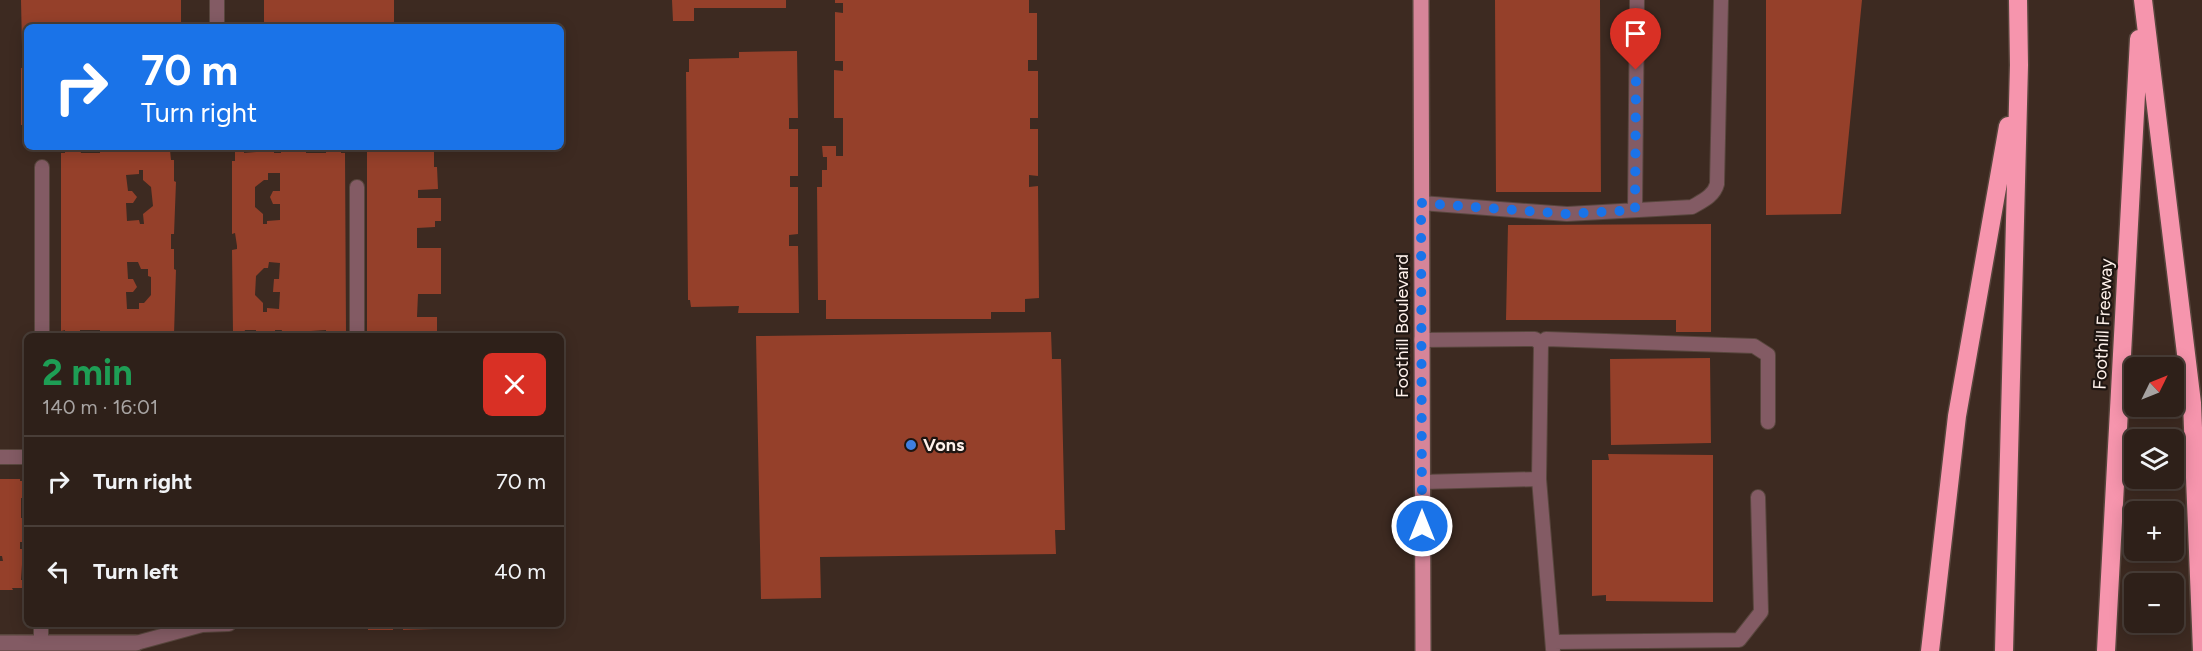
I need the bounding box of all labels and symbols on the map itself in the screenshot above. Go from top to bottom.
pin [1610,8,1661,70]
street label: Foothill Boulevard [1391,254,1413,398]
street label: Foothill Freeway [2089,257,2117,390]
north arrow [2124,357,2184,417]
place label: Vons [923,434,965,456]
marker: Vons [904,438,918,452]
position arrow [1390,494,1454,558]

